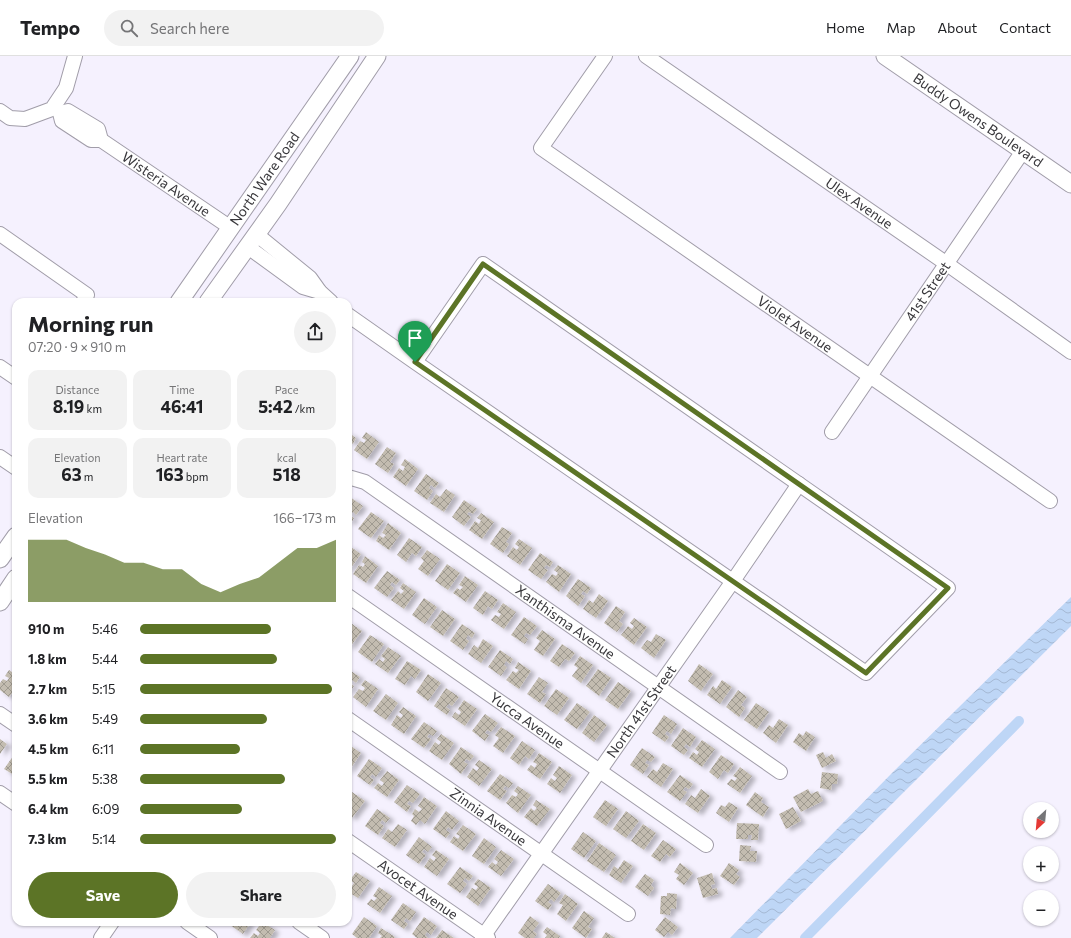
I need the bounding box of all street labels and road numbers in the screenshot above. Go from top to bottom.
street label: Buddy Owens Boulevard [910,69,1047,170]
street label: North Ware Road [226,129,303,229]
street label: Wisteria Avenue [119,148,214,220]
street label: Ulex Avenue [822,174,896,232]
street label: 41st Street [901,258,954,324]
street label: Violet Avenue [754,292,836,356]
street label: Xanthisma Avenue [512,581,619,662]
street label: North 41st Street [602,661,679,761]
street label: Yucca Avenue [487,688,568,752]
street label: Zinnia Avenue [447,784,530,849]
street label: Avocet Avenue [375,855,462,923]

